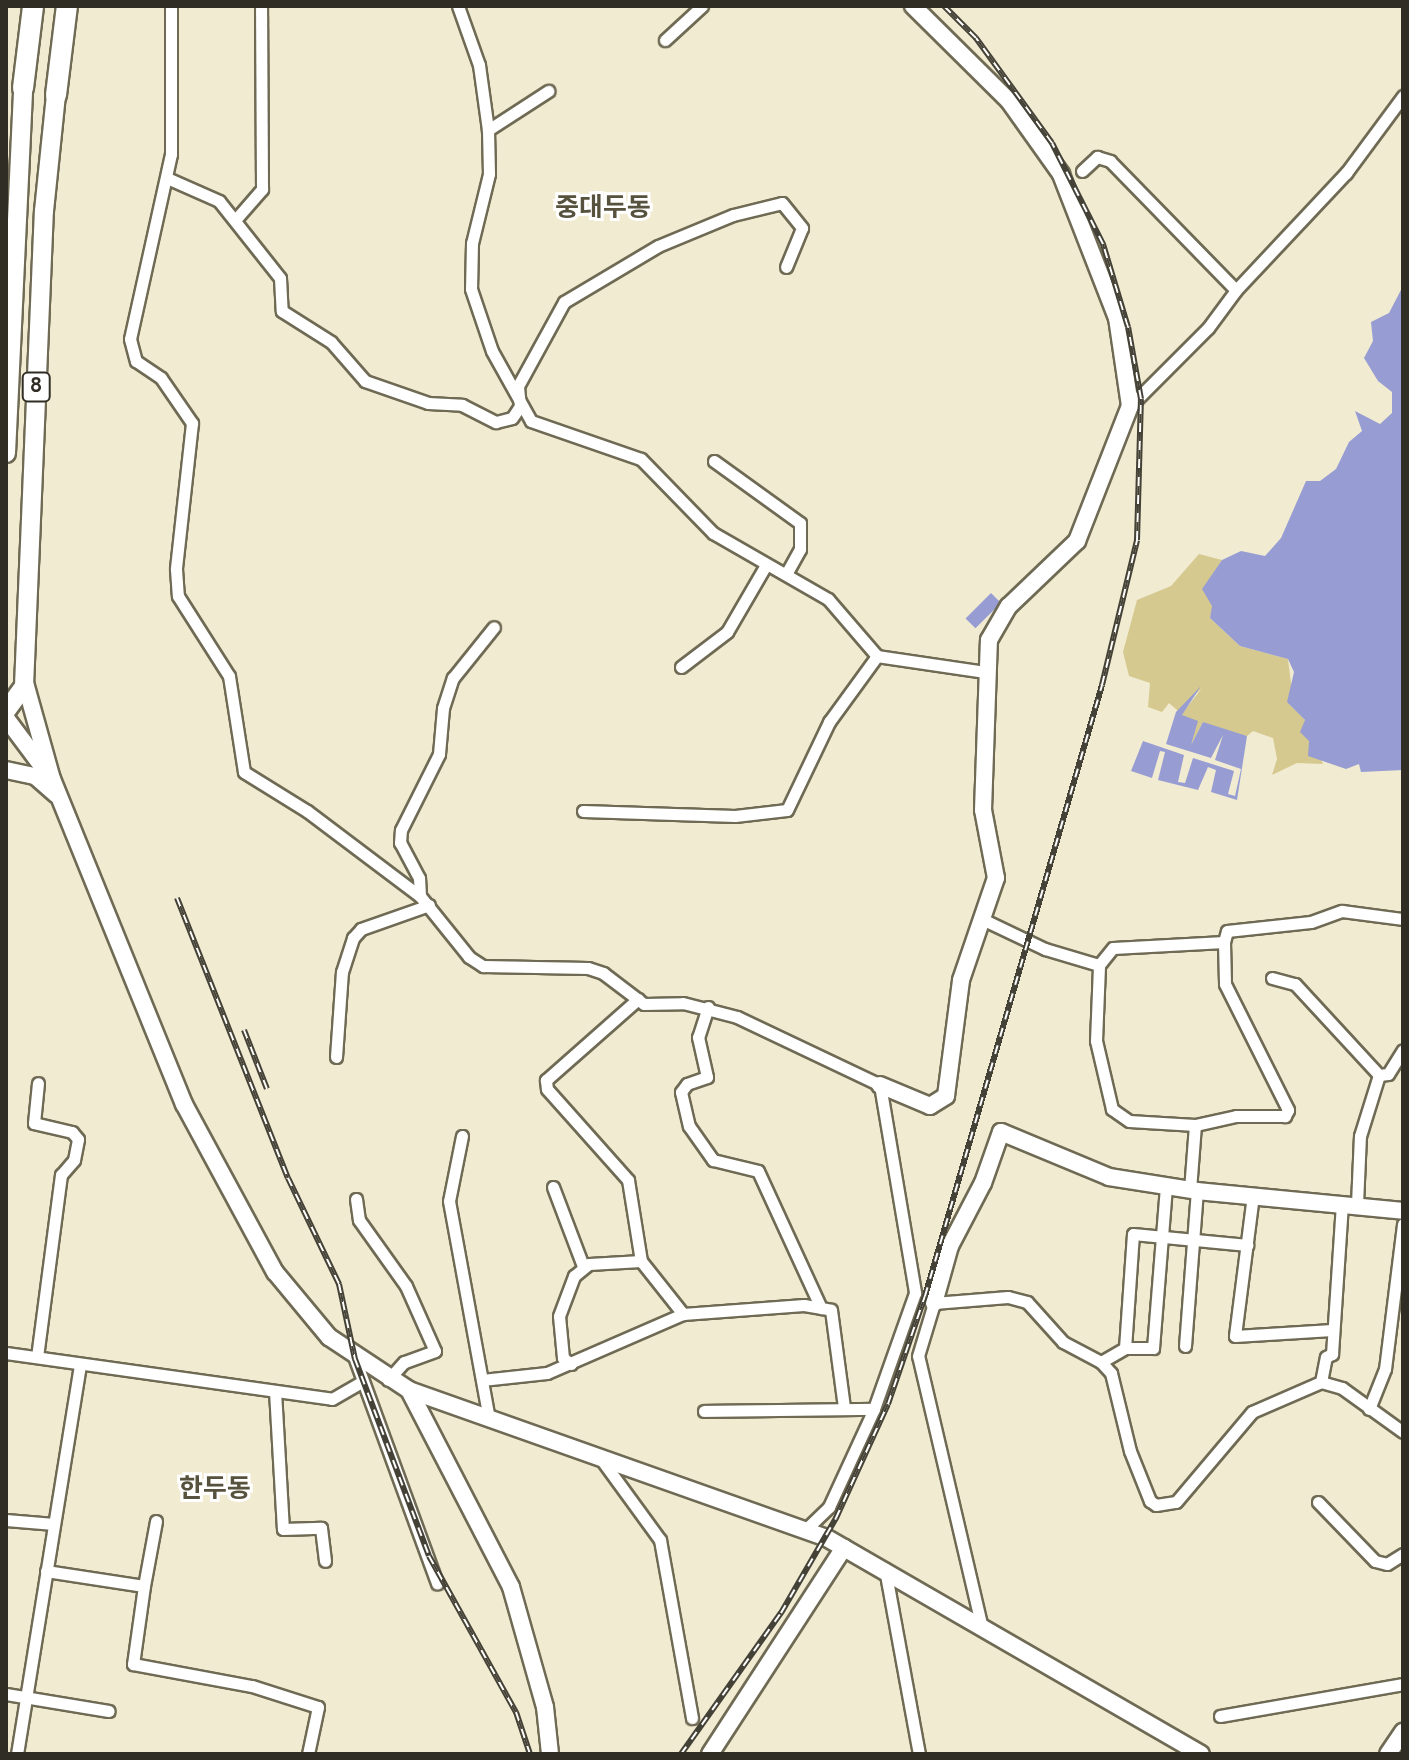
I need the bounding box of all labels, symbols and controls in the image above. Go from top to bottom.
district label: 중대두동 [555,194,651,226]
road number: 8 [20,371,52,403]
district label: 한두동 [179,1475,251,1507]

